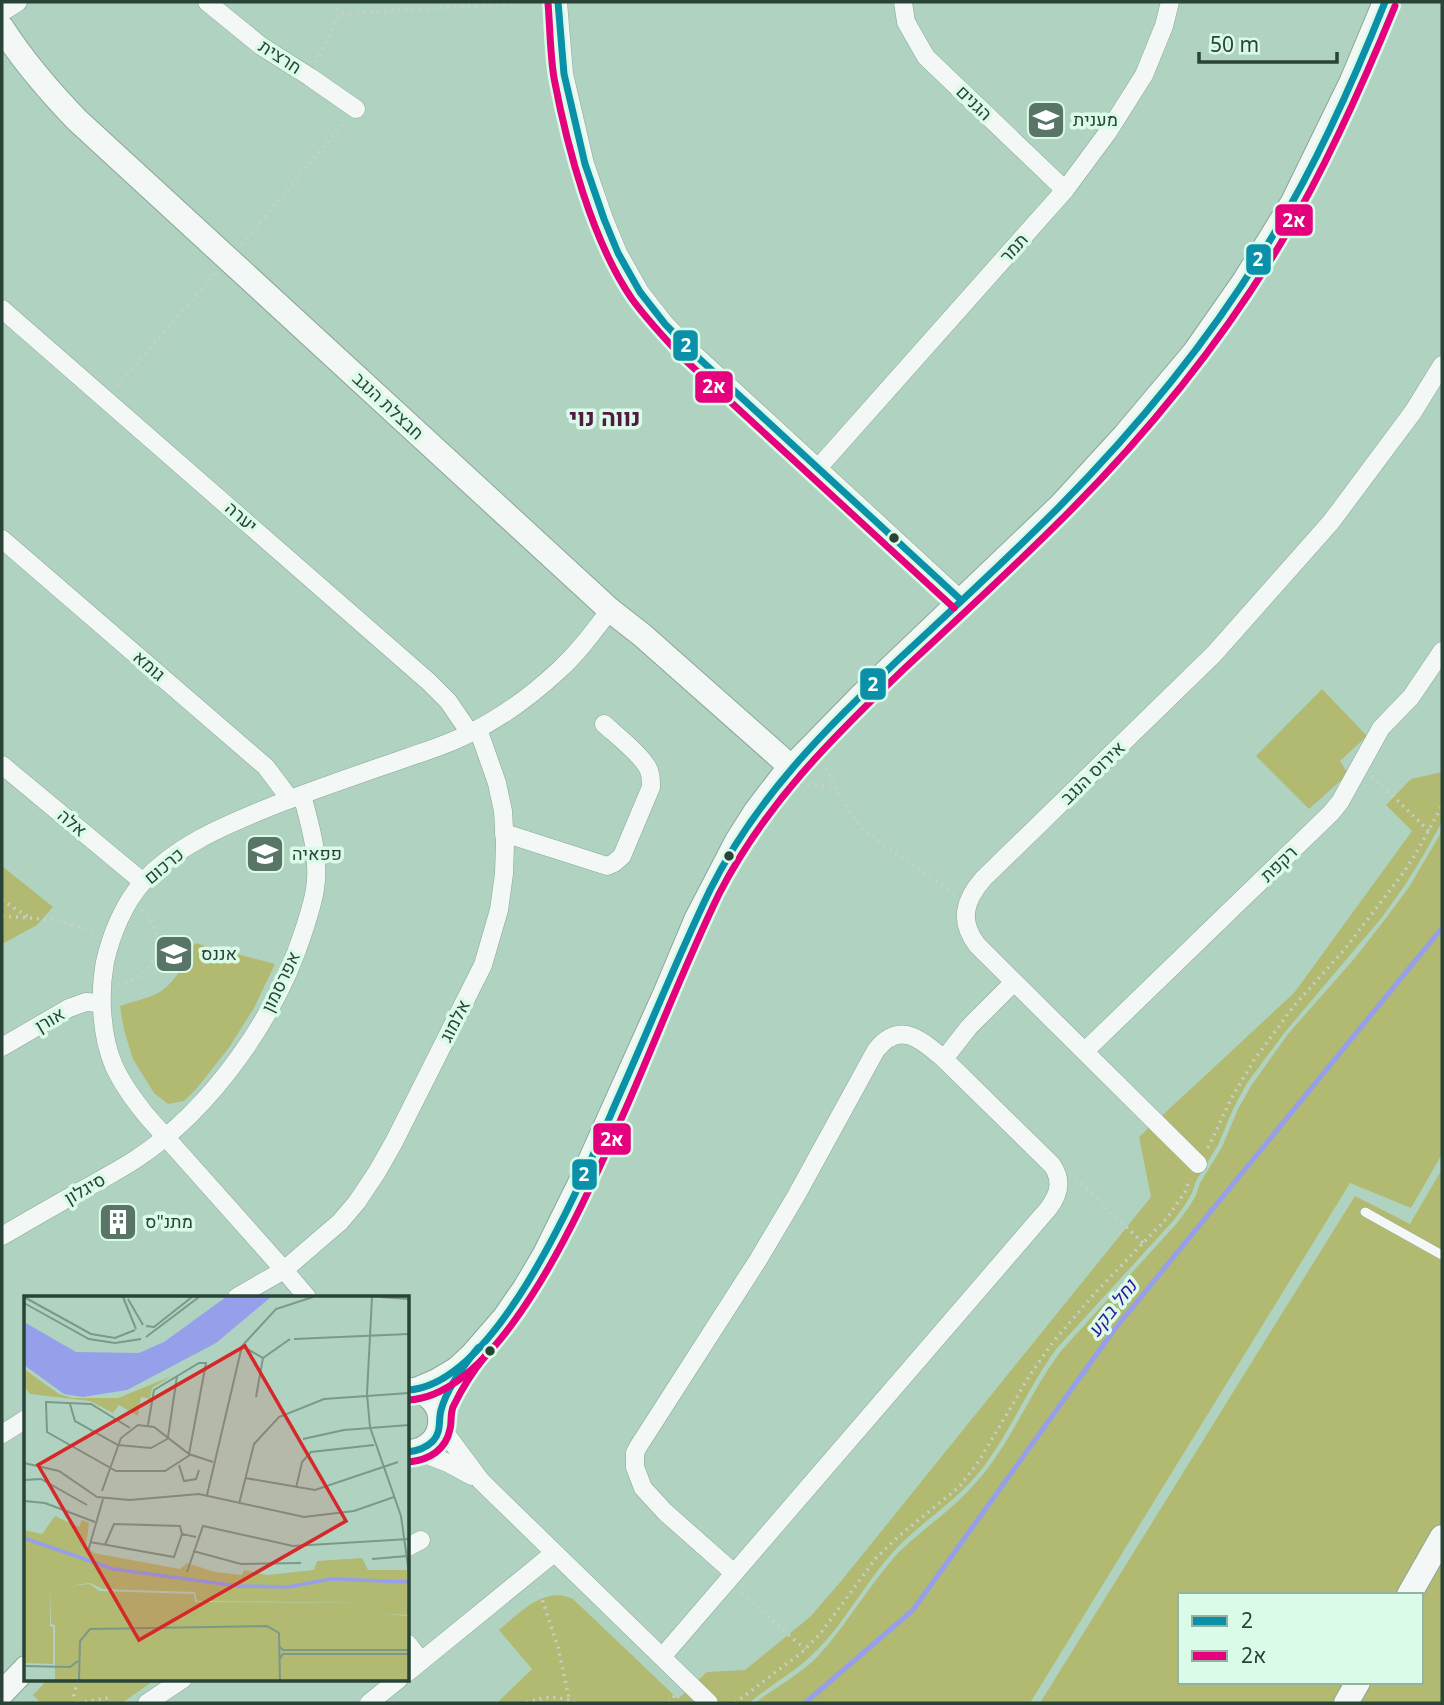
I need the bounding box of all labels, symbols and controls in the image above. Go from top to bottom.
scale bar [1199,21,1337,65]
text: 50 m [1210,30,1259,58]
street label: חרצית [255,33,306,79]
street label: הגנים [952,79,998,125]
school or university icon: מענית [1025,99,1067,141]
place label: מענית [1073,107,1118,131]
line badge: 2א [1274,203,1314,237]
text: 2א [1282,207,1306,233]
street label: תמר [994,228,1033,267]
line badge: 2 [1245,243,1272,276]
text: 2 [1253,246,1264,272]
line badge: 2 [672,329,699,362]
text: 2 [681,332,692,358]
street label: חבצלת הנגב [348,366,429,444]
line badge: 2א [694,370,734,404]
text: 2א [702,373,726,399]
district label: נווה נוי [569,400,641,433]
street label: יערה [220,496,263,537]
unlabelled marker [887,531,901,545]
street label: גומא [128,645,171,686]
line badge: 2 [859,667,887,701]
text: 2 [868,671,879,697]
street label: אירוס הנגב [1055,736,1130,809]
street label: אלה [53,803,92,842]
school or university icon: פפאיה [244,833,286,875]
street label: רקפת [1255,840,1302,887]
place label: פפאיה [292,841,342,865]
street label: כרכום [138,842,188,889]
unlabelled marker [722,849,736,863]
school or university icon: אננס [153,933,195,975]
place label: אננס [201,941,237,965]
street label: אפרסמון [255,947,305,1016]
street label: אלמוג [433,995,475,1046]
street label: אורן [30,1001,69,1037]
line badge: 2א [592,1122,632,1156]
text: 2א [600,1126,624,1152]
line badge: 2 [571,1158,598,1191]
text: 2 [579,1161,590,1187]
street label: סיגלון [60,1167,109,1209]
building icon: מתנ"ס [97,1201,139,1243]
place label: מתנ"ס [145,1209,193,1233]
water label: נחל בקע [1081,1273,1143,1342]
inset map [24,1296,410,1680]
unlabelled marker [483,1344,497,1358]
legend [1178,1593,1423,1684]
text: 2 [1241,1606,1253,1634]
text: 2א [1241,1641,1267,1669]

